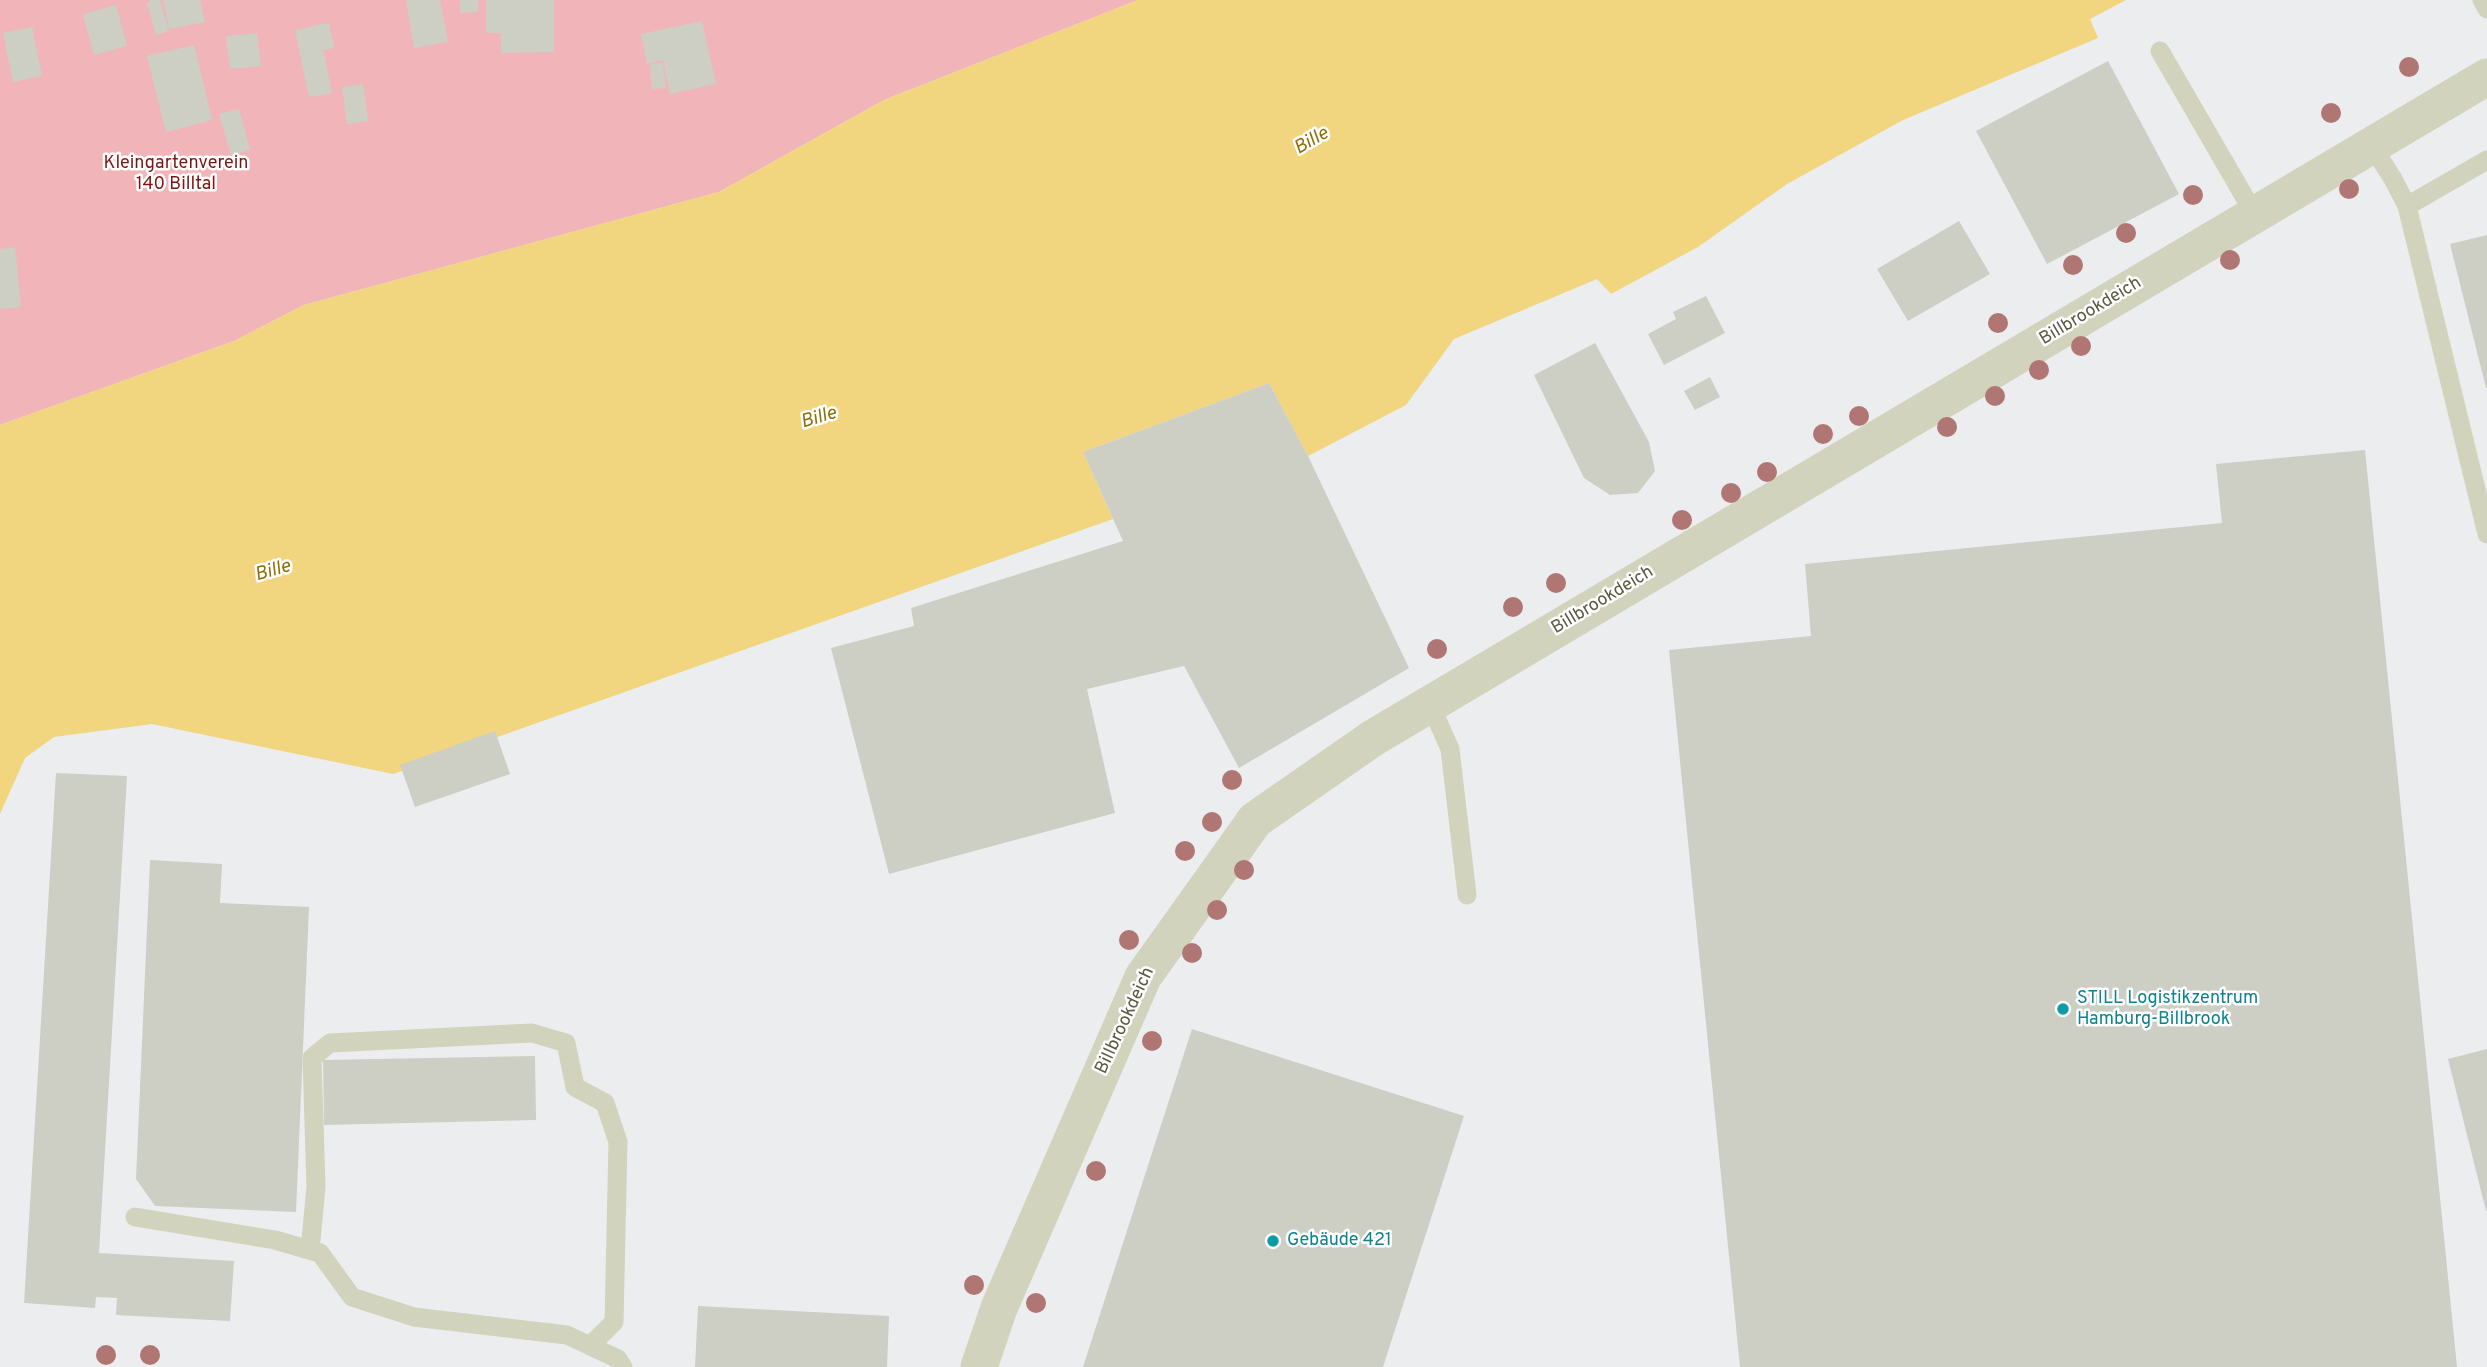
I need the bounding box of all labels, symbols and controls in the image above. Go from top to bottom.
water label: Bille [1291,123,1333,161]
park label: Kleingartenverein 140 Billtal [103,153,249,196]
street label: Billbrookdeich [2036,273,2146,351]
water label: Bille [798,403,840,435]
water label: Bille [253,556,293,588]
street label: Billbrookdeich [1548,562,1658,640]
street label: Billbrookdeich [1092,964,1160,1078]
place label: STILL Logistikzentrum Hamburg-Billbrook [2077,988,2258,1030]
marker: STILL Logistikzentrum Hamburg-Billbrook [2055,1001,2071,1017]
place label: Gebäude 421 [1287,1230,1392,1252]
marker: Gebäude 421 [1265,1233,1281,1249]

